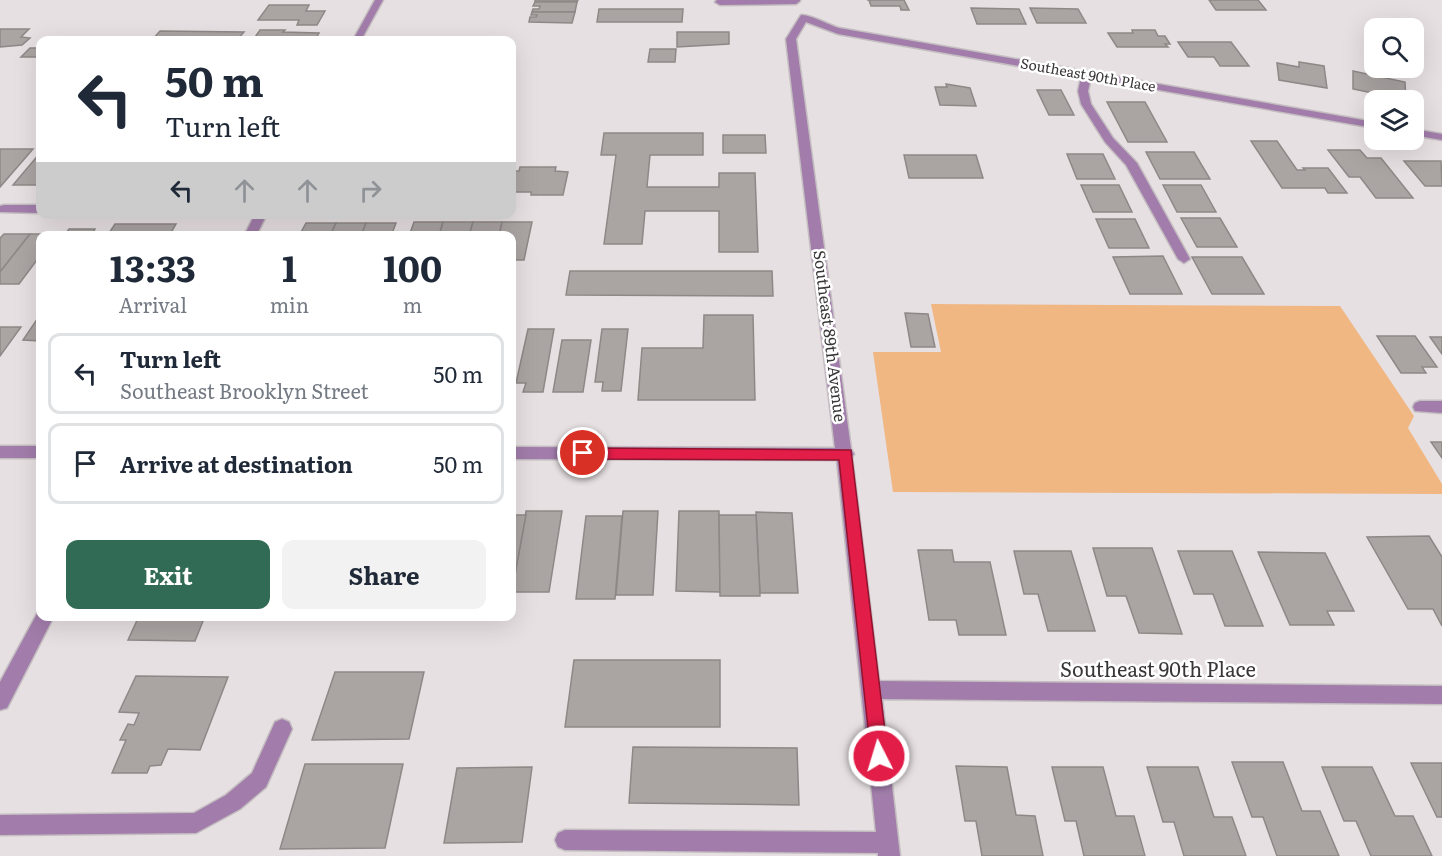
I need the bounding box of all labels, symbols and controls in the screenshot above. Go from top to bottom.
map controls [1364,18,1424,150]
button: search [1364,18,1424,78]
text: 50 m [165,48,264,110]
street label: Southeast 90th Place [1019,52,1157,96]
icon: left [66,60,144,138]
button: layers [1364,90,1424,150]
text: Turn left [165,105,280,145]
icon: left [165,174,198,207]
icon: ahead [228,174,261,207]
icon: ahead [291,174,324,207]
icon: right [354,174,387,207]
text: 13:33 [110,240,196,293]
text: 1 [282,240,297,293]
text: 100 [383,240,442,293]
street label: Southeast 89th Avenue [809,249,853,423]
text: Arrival [119,289,187,319]
text: min [270,289,309,319]
text: m [403,289,422,319]
text: Turn left [120,342,221,375]
icon: left [69,357,102,390]
text: 50 m [433,357,483,390]
text: Southeast Brooklyn Street [120,375,369,405]
pin [557,427,608,478]
icon: arrive [566,436,599,469]
icon: arrive [69,447,102,480]
text: Arrive at destination [120,447,353,480]
text: 50 m [433,447,483,480]
button: Exit [66,540,270,609]
button: Share [282,540,486,609]
street label: Southeast 90th Place [1060,653,1256,683]
position arrow [847,724,911,788]

